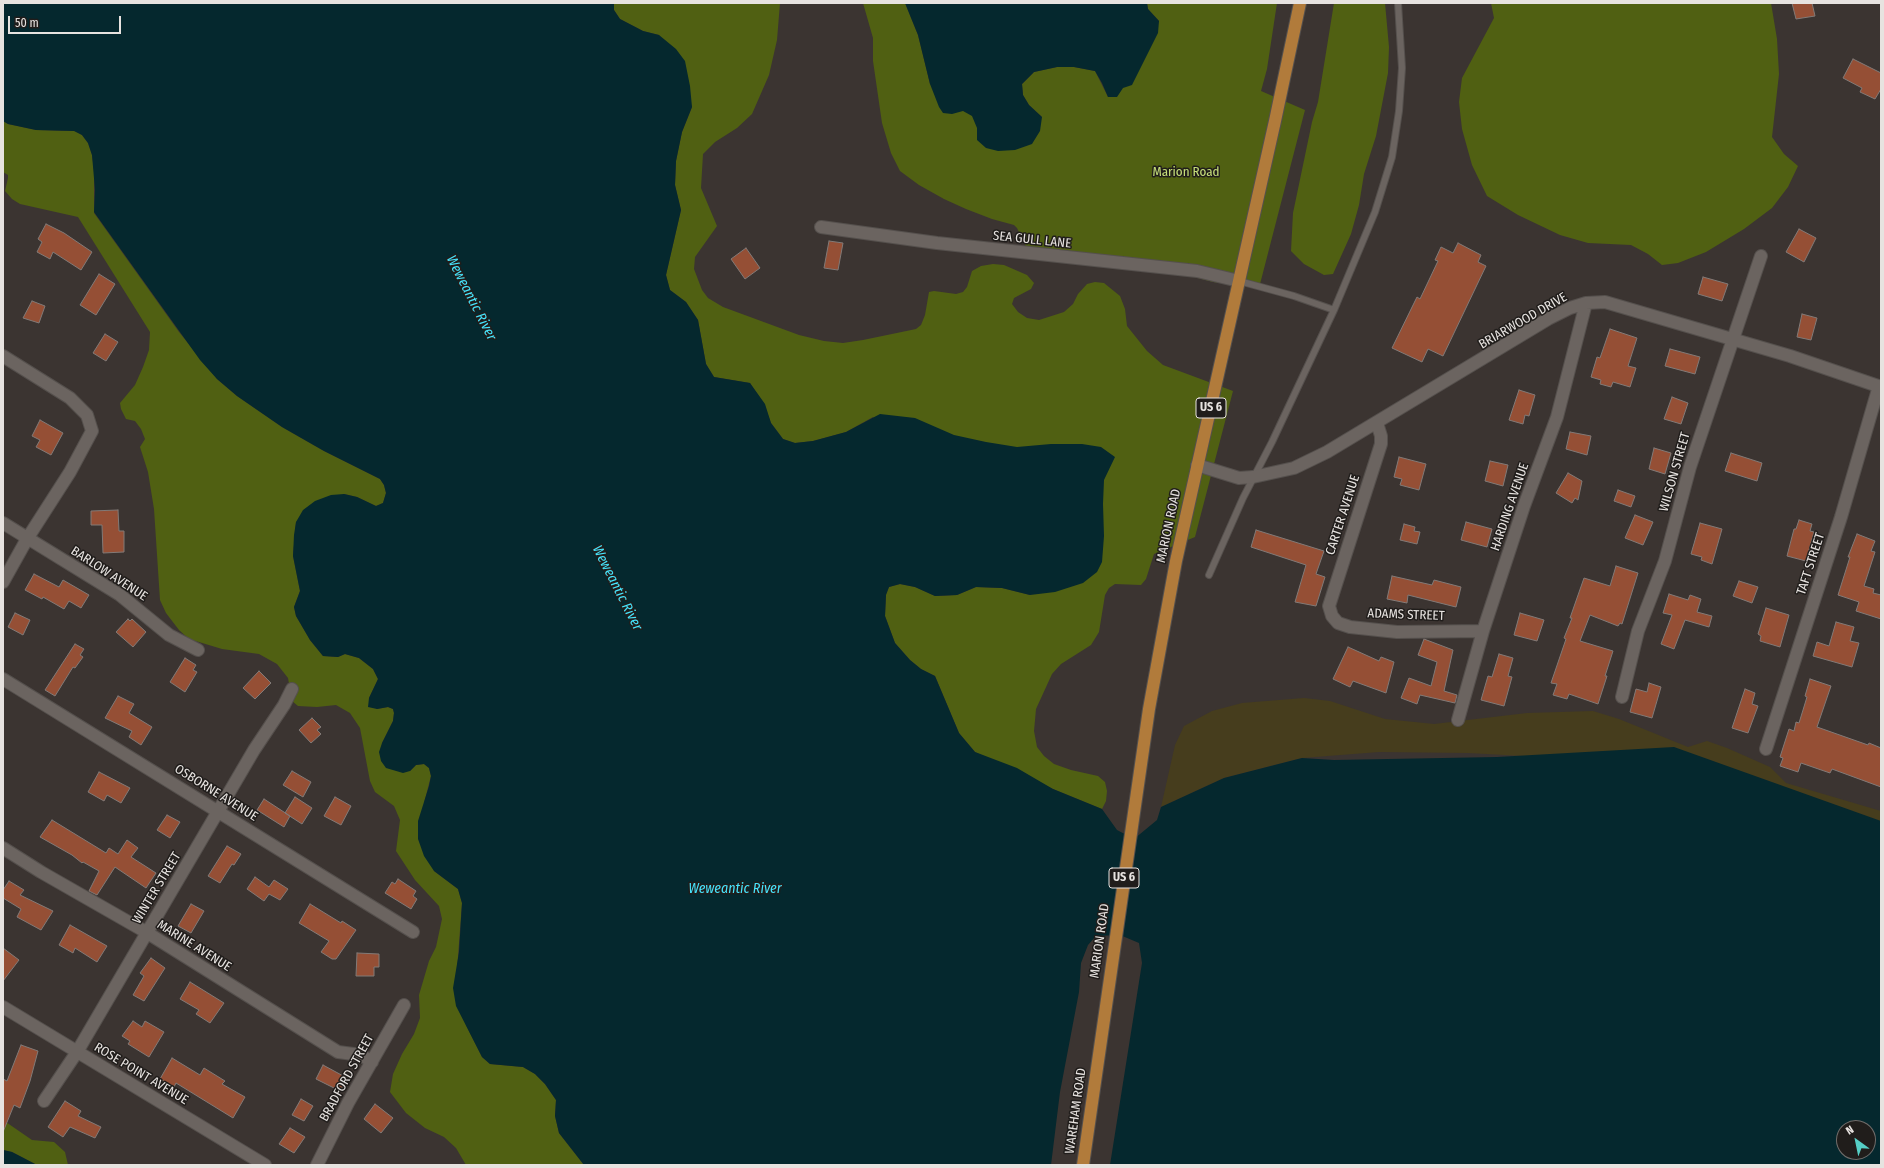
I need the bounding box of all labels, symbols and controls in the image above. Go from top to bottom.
scale bar [10,8,123,34]
text: 50 m [15,16,39,30]
park label: Marion Road [1152,164,1220,180]
street label: SEA GULL LANE [992,228,1072,252]
water label: Weweantic River [442,253,500,343]
street label: BRIARWOOD DRIVE [1476,290,1570,352]
road number: US 6 [1196,398,1226,418]
street label: WILSON STREET [1656,431,1694,513]
street label: HARDING AVENUE [1488,461,1532,553]
street label: CARTER AVENUE [1323,473,1363,557]
street label: MARION ROAD [1154,488,1184,564]
street label: TAFT STREET [1794,531,1828,597]
street label: BARLOW AVENUE [68,543,150,605]
water label: Weweantic River [588,543,646,633]
street label: ADAMS STREET [1367,606,1445,624]
street label: OSBORNE AVENUE [172,761,260,825]
street label: WINTER STREET [130,849,184,927]
road number: US 6 [1109,868,1139,888]
water label: Weweantic River [688,881,782,897]
street label: MARION ROAD [1087,903,1113,979]
street label: MARINE AVENUE [154,917,234,975]
street label: BRADFORD STREET [317,1032,377,1124]
street label: ROSE POINT AVENUE [91,1040,191,1108]
street label: WAREHAM ROAD [1062,1067,1090,1155]
north arrow [1836,1120,1876,1160]
text: N [1843,1123,1856,1138]

